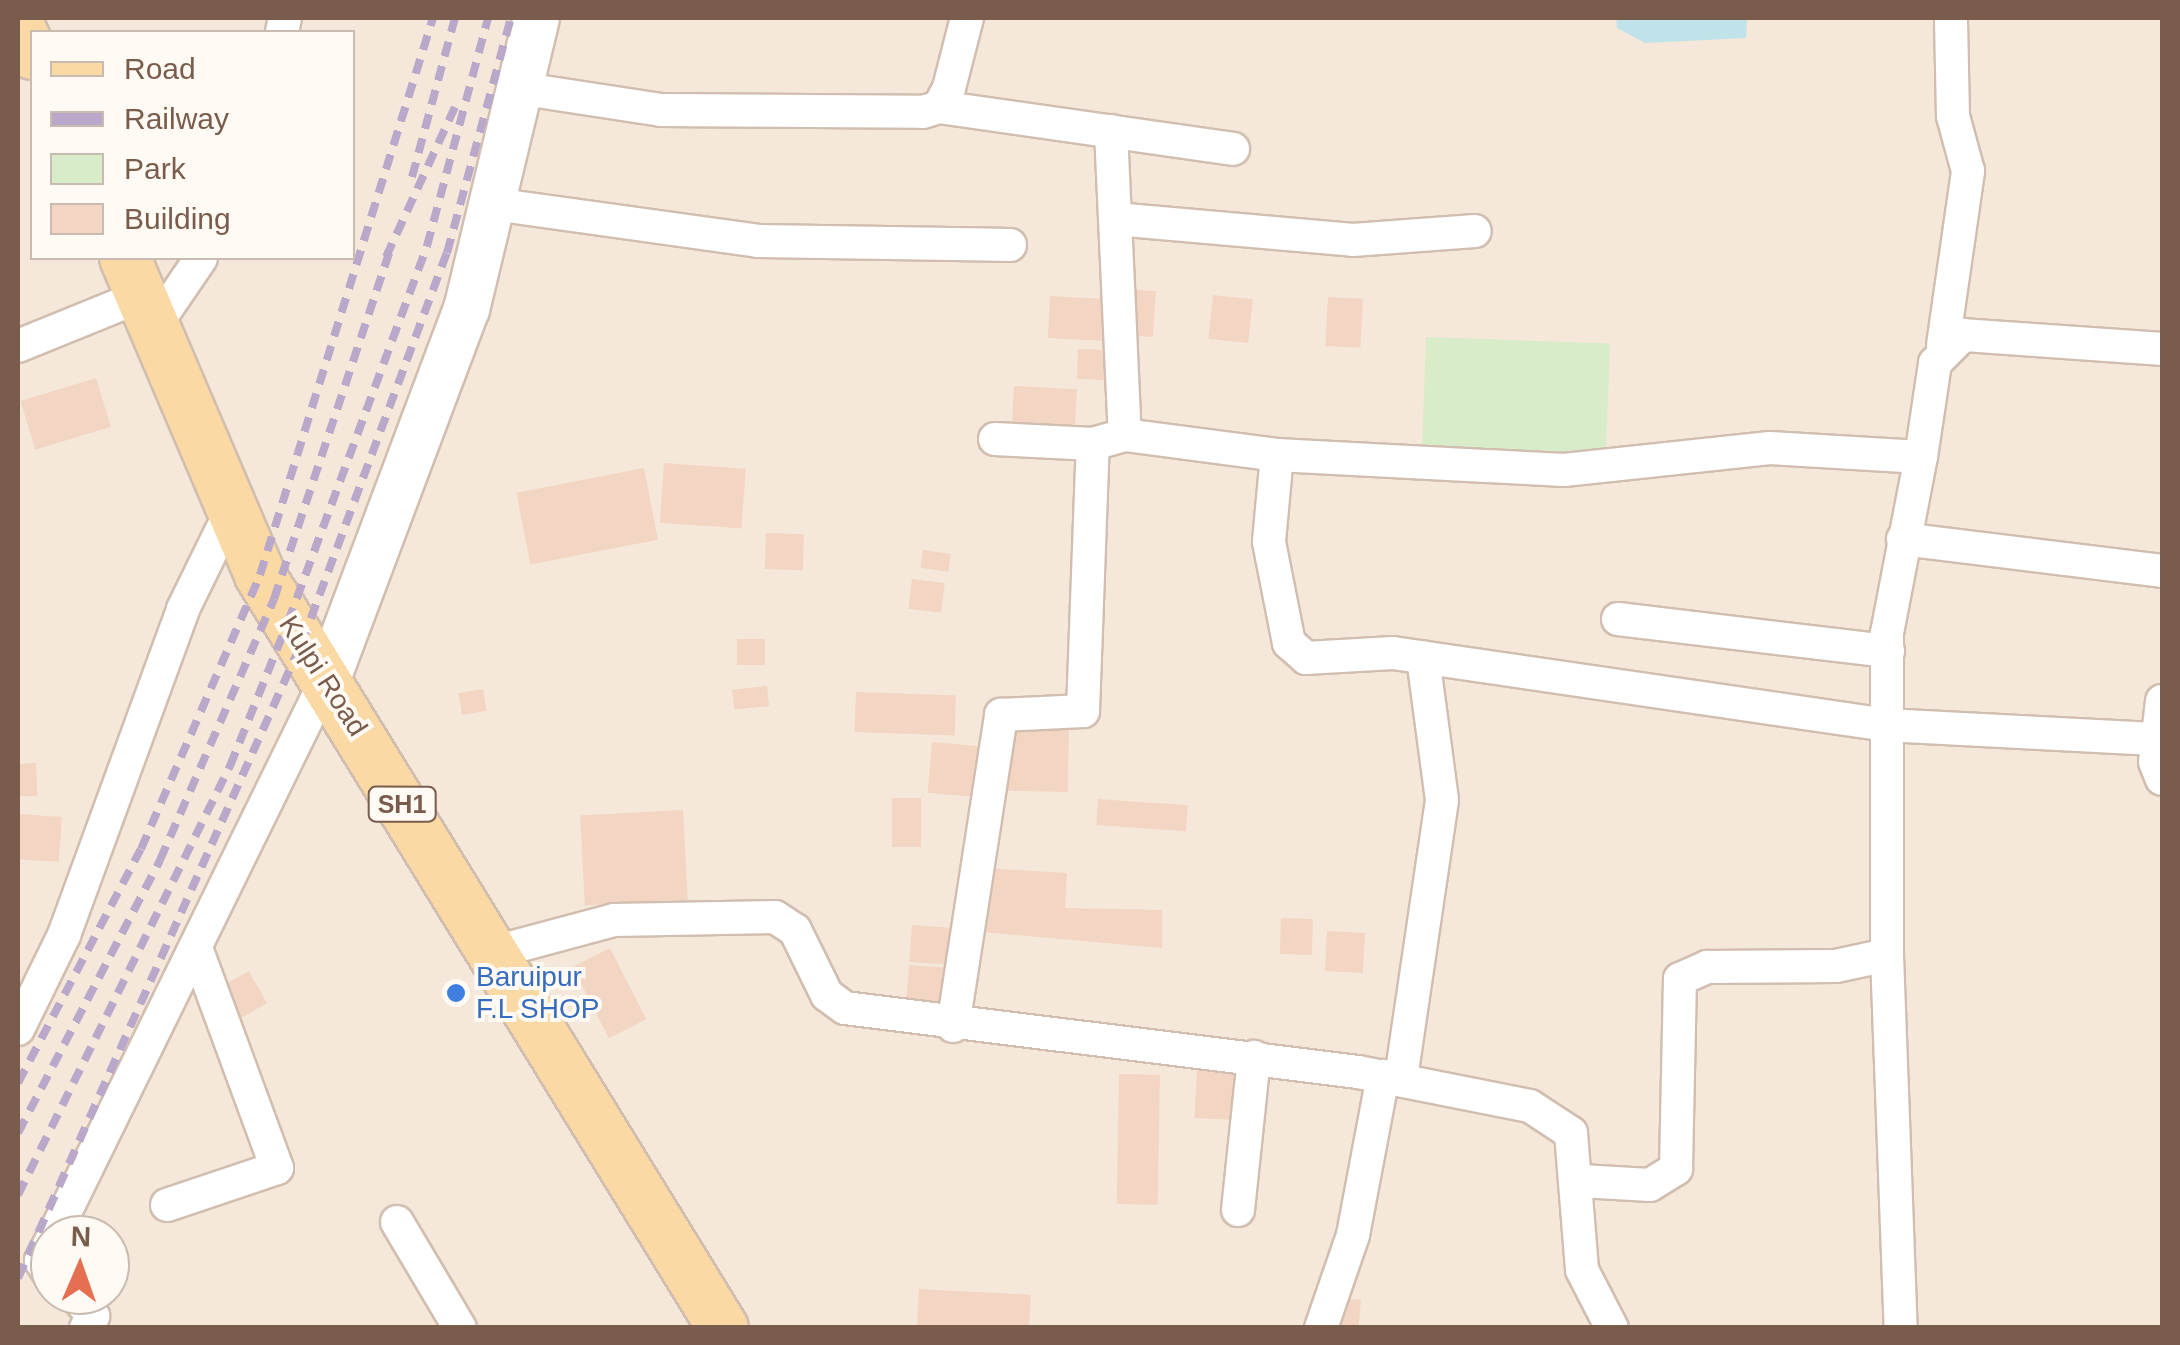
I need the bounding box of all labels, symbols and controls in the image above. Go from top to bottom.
legend [30,30,355,260]
text: Road [124,52,196,85]
text: Railway [124,102,229,135]
text: Park [124,152,186,185]
text: Building [124,202,231,235]
street label: Kulpi Road [272,609,374,743]
road number: SH1 [367,784,437,824]
place label: Baruipur F.L SHOP [476,960,600,1026]
marker: Baruipur F.L SHOP [445,982,467,1004]
north arrow [30,1215,130,1315]
text: N [70,1221,92,1252]

